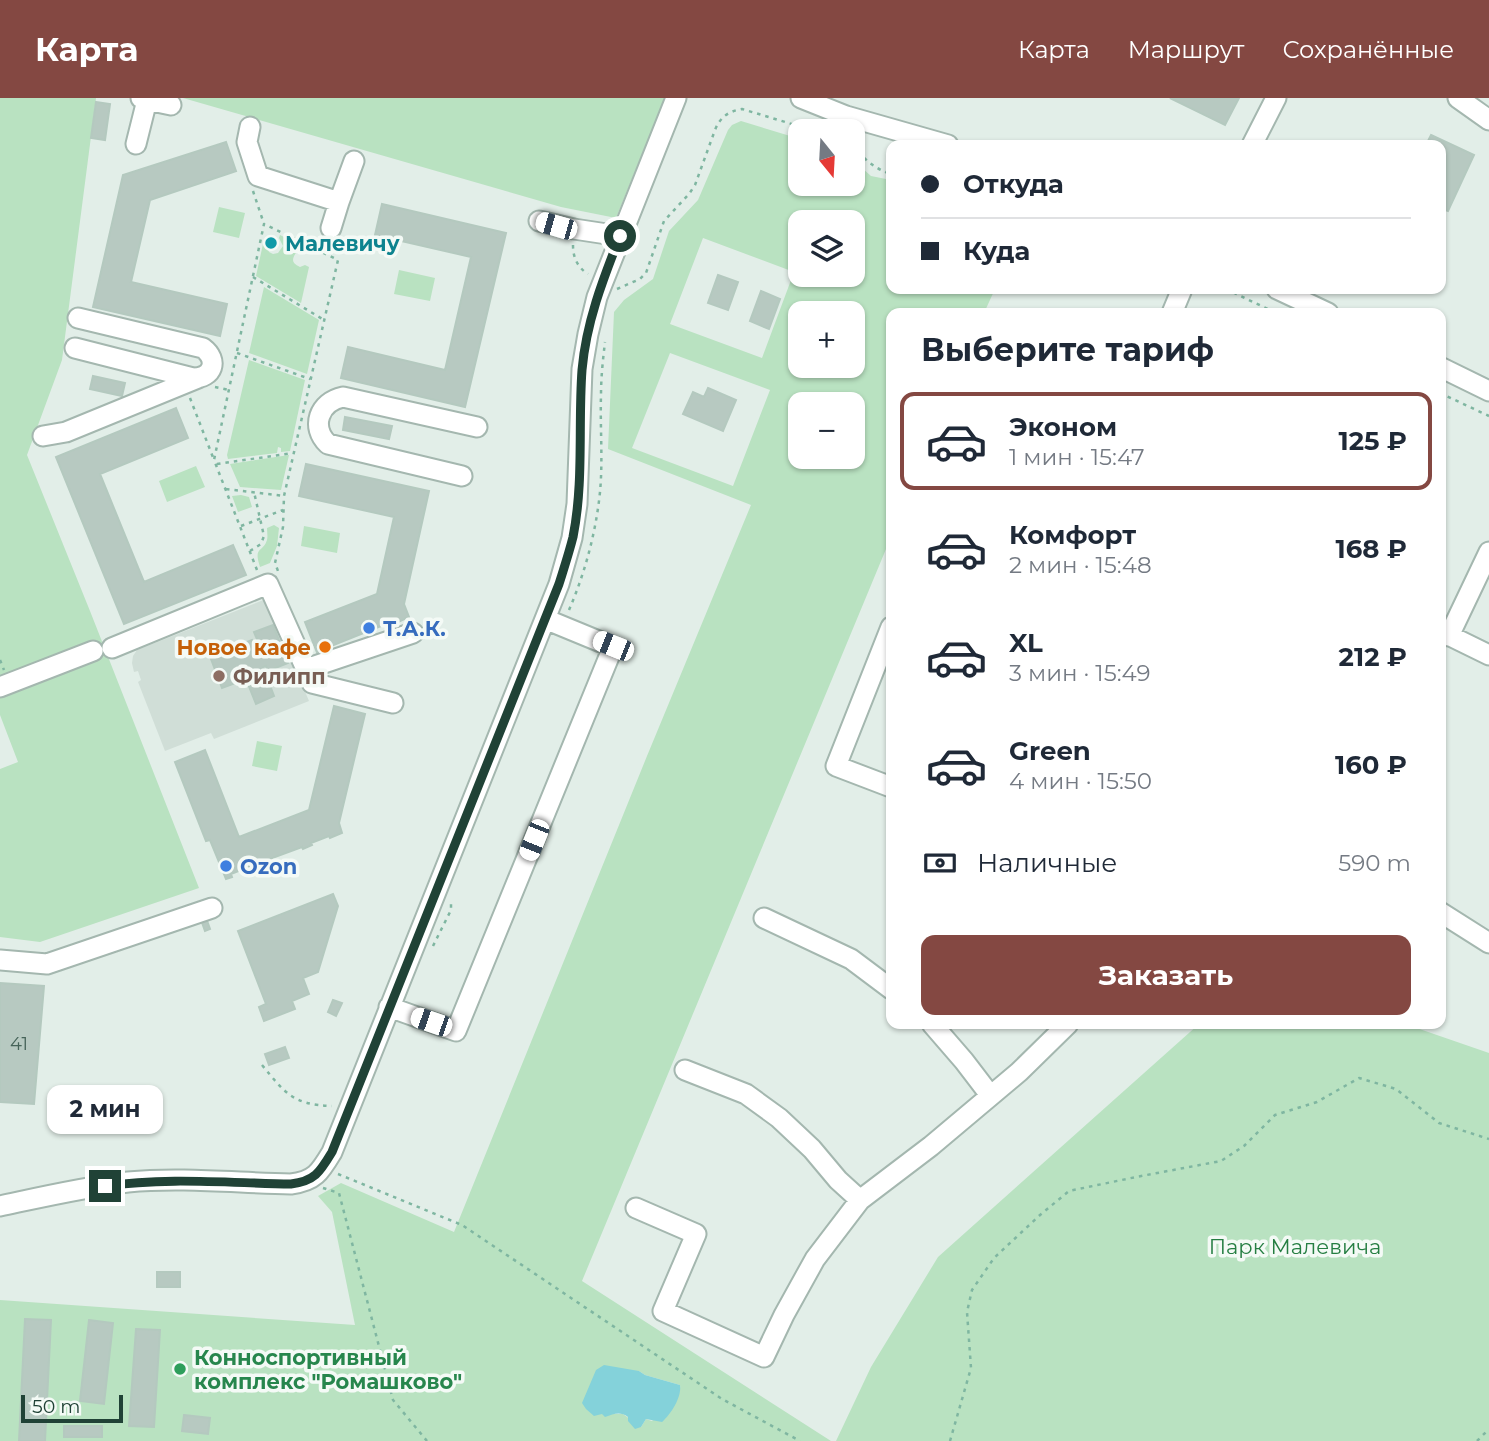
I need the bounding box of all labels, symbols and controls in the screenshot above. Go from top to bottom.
text: Карта [35,29,138,69]
text: Карта [1018,35,1090,64]
text: Маршрут [1128,35,1244,64]
text: Сохранённые [1282,35,1454,64]
north arrow [788,119,864,196]
map controls [788,119,865,469]
text: Откуда [963,168,1064,200]
car [533,210,580,242]
button: layers [788,210,865,287]
route start [604,220,636,252]
place label: Малевичу [285,231,400,256]
marker: Малевичу [263,235,279,251]
text: Куда [963,235,1030,267]
button: + [788,301,865,378]
text: Выберите тариф [921,330,1214,369]
button: − [788,392,865,469]
icon: car [925,410,988,473]
text: Эконом [1009,411,1117,443]
text: 125 ₽ [1338,425,1407,457]
text: 1 мин · 15:47 [1009,443,1145,471]
icon: car [925,518,988,581]
text: Комфорт [1009,519,1136,551]
text: 168 ₽ [1336,533,1407,565]
text: 2 мин · 15:48 [1009,551,1152,579]
place label: Т.А.К. [383,616,446,641]
marker: Т.А.К. [361,620,377,636]
icon: car [925,626,988,689]
text: XL [1009,627,1043,659]
car [590,628,637,664]
place label: Новое кафе [177,635,311,660]
marker: Новое кафе [317,639,333,655]
text: 212 ₽ [1339,641,1407,673]
text: 3 мин · 15:49 [1009,659,1151,687]
place label: Филипп [233,664,326,689]
marker: Филипп [211,668,227,684]
icon: car [925,734,988,797]
text: Green [1009,735,1091,767]
text: 160 ₽ [1335,749,1407,781]
text: 4 мин · 15:50 [1009,767,1152,795]
car [517,817,552,863]
icon: cash [921,844,959,882]
text: Наличные [977,847,1117,879]
text: 590 m [1338,849,1411,877]
place label: Ozon [240,854,297,879]
marker: Ozon [218,858,234,874]
button: Заказать [921,935,1411,1015]
car [408,1005,455,1039]
house number: 41 [10,1033,28,1055]
callout: 2 мин [47,1084,163,1134]
text: 2 мин [69,1095,141,1123]
route end [89,1170,121,1202]
park label: Парк Малевича [1209,1234,1381,1259]
place label: Конноспортивный комплекс "Ромашково" [194,1345,462,1394]
marker: Конноспортивный комплекс "Ромашково" [172,1361,188,1377]
scale bar [21,1392,122,1424]
text: 50 m [32,1395,80,1418]

